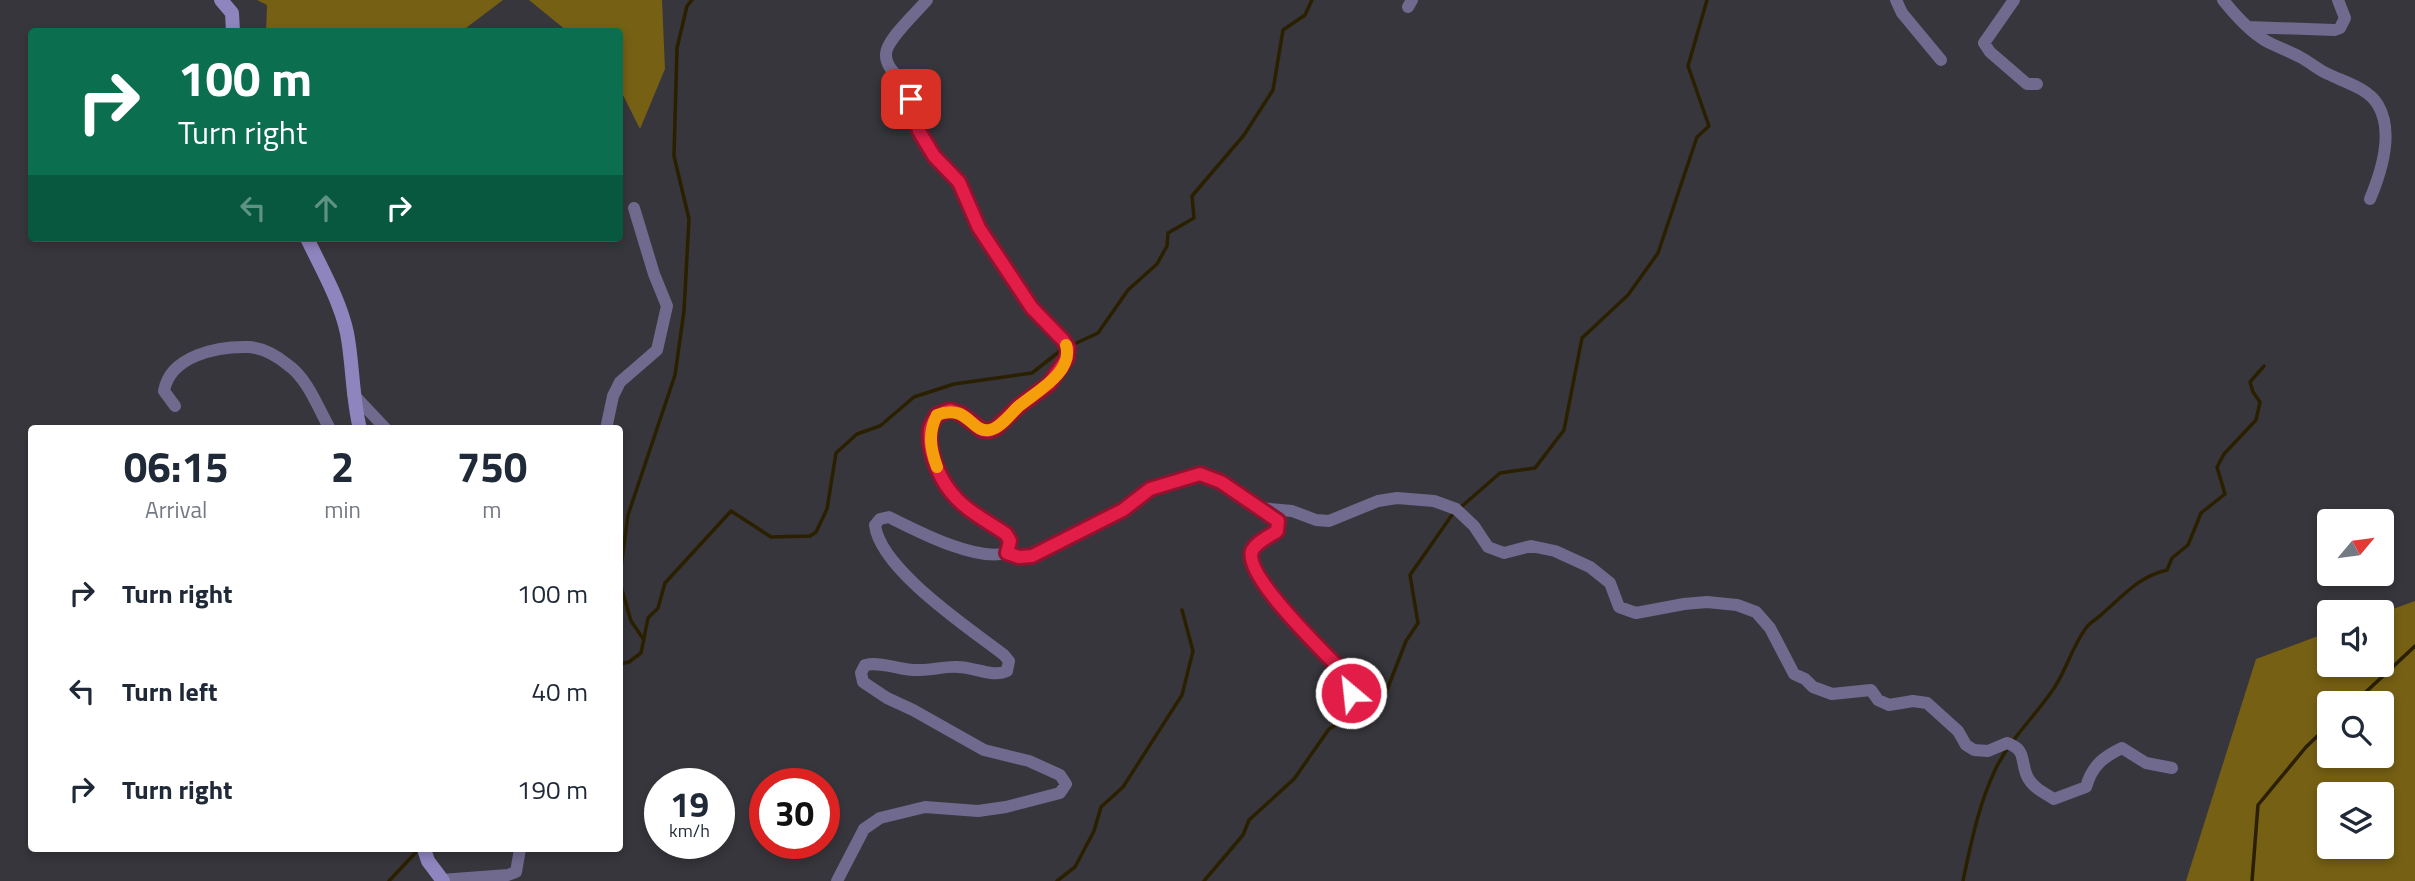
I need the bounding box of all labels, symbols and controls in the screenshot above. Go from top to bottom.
text: 100 m [178,40,312,115]
icon: right [63,56,154,147]
pin [881,69,941,129]
icon: arrive [892,80,930,118]
text: Turn right [178,108,307,156]
icon: left [234,189,272,227]
icon: ahead [307,189,345,227]
icon: right [380,189,418,227]
text: 06:15 [124,434,229,498]
text: 2 [331,434,354,498]
text: 750 [457,434,527,498]
text: Arrival [145,492,207,527]
text: min [324,492,361,527]
text: m [482,492,502,527]
north arrow [2317,509,2394,586]
map controls [2317,509,2394,859]
icon: right [63,574,101,612]
text: Turn right [122,574,233,613]
text: 100 m [517,574,588,613]
button: sound [2317,600,2394,677]
position arrow [1314,656,1388,730]
icon: left [63,672,101,710]
text: Turn left [122,672,217,711]
text: 40 m [531,672,588,711]
button: search [2317,691,2394,768]
speed limit sign: 30 [749,768,840,859]
icon: right [63,770,101,808]
text: Turn right [122,770,233,809]
text: 190 m [517,770,588,809]
text: 19 [670,777,709,831]
button: layers [2317,782,2394,859]
text: km/h [669,817,710,844]

